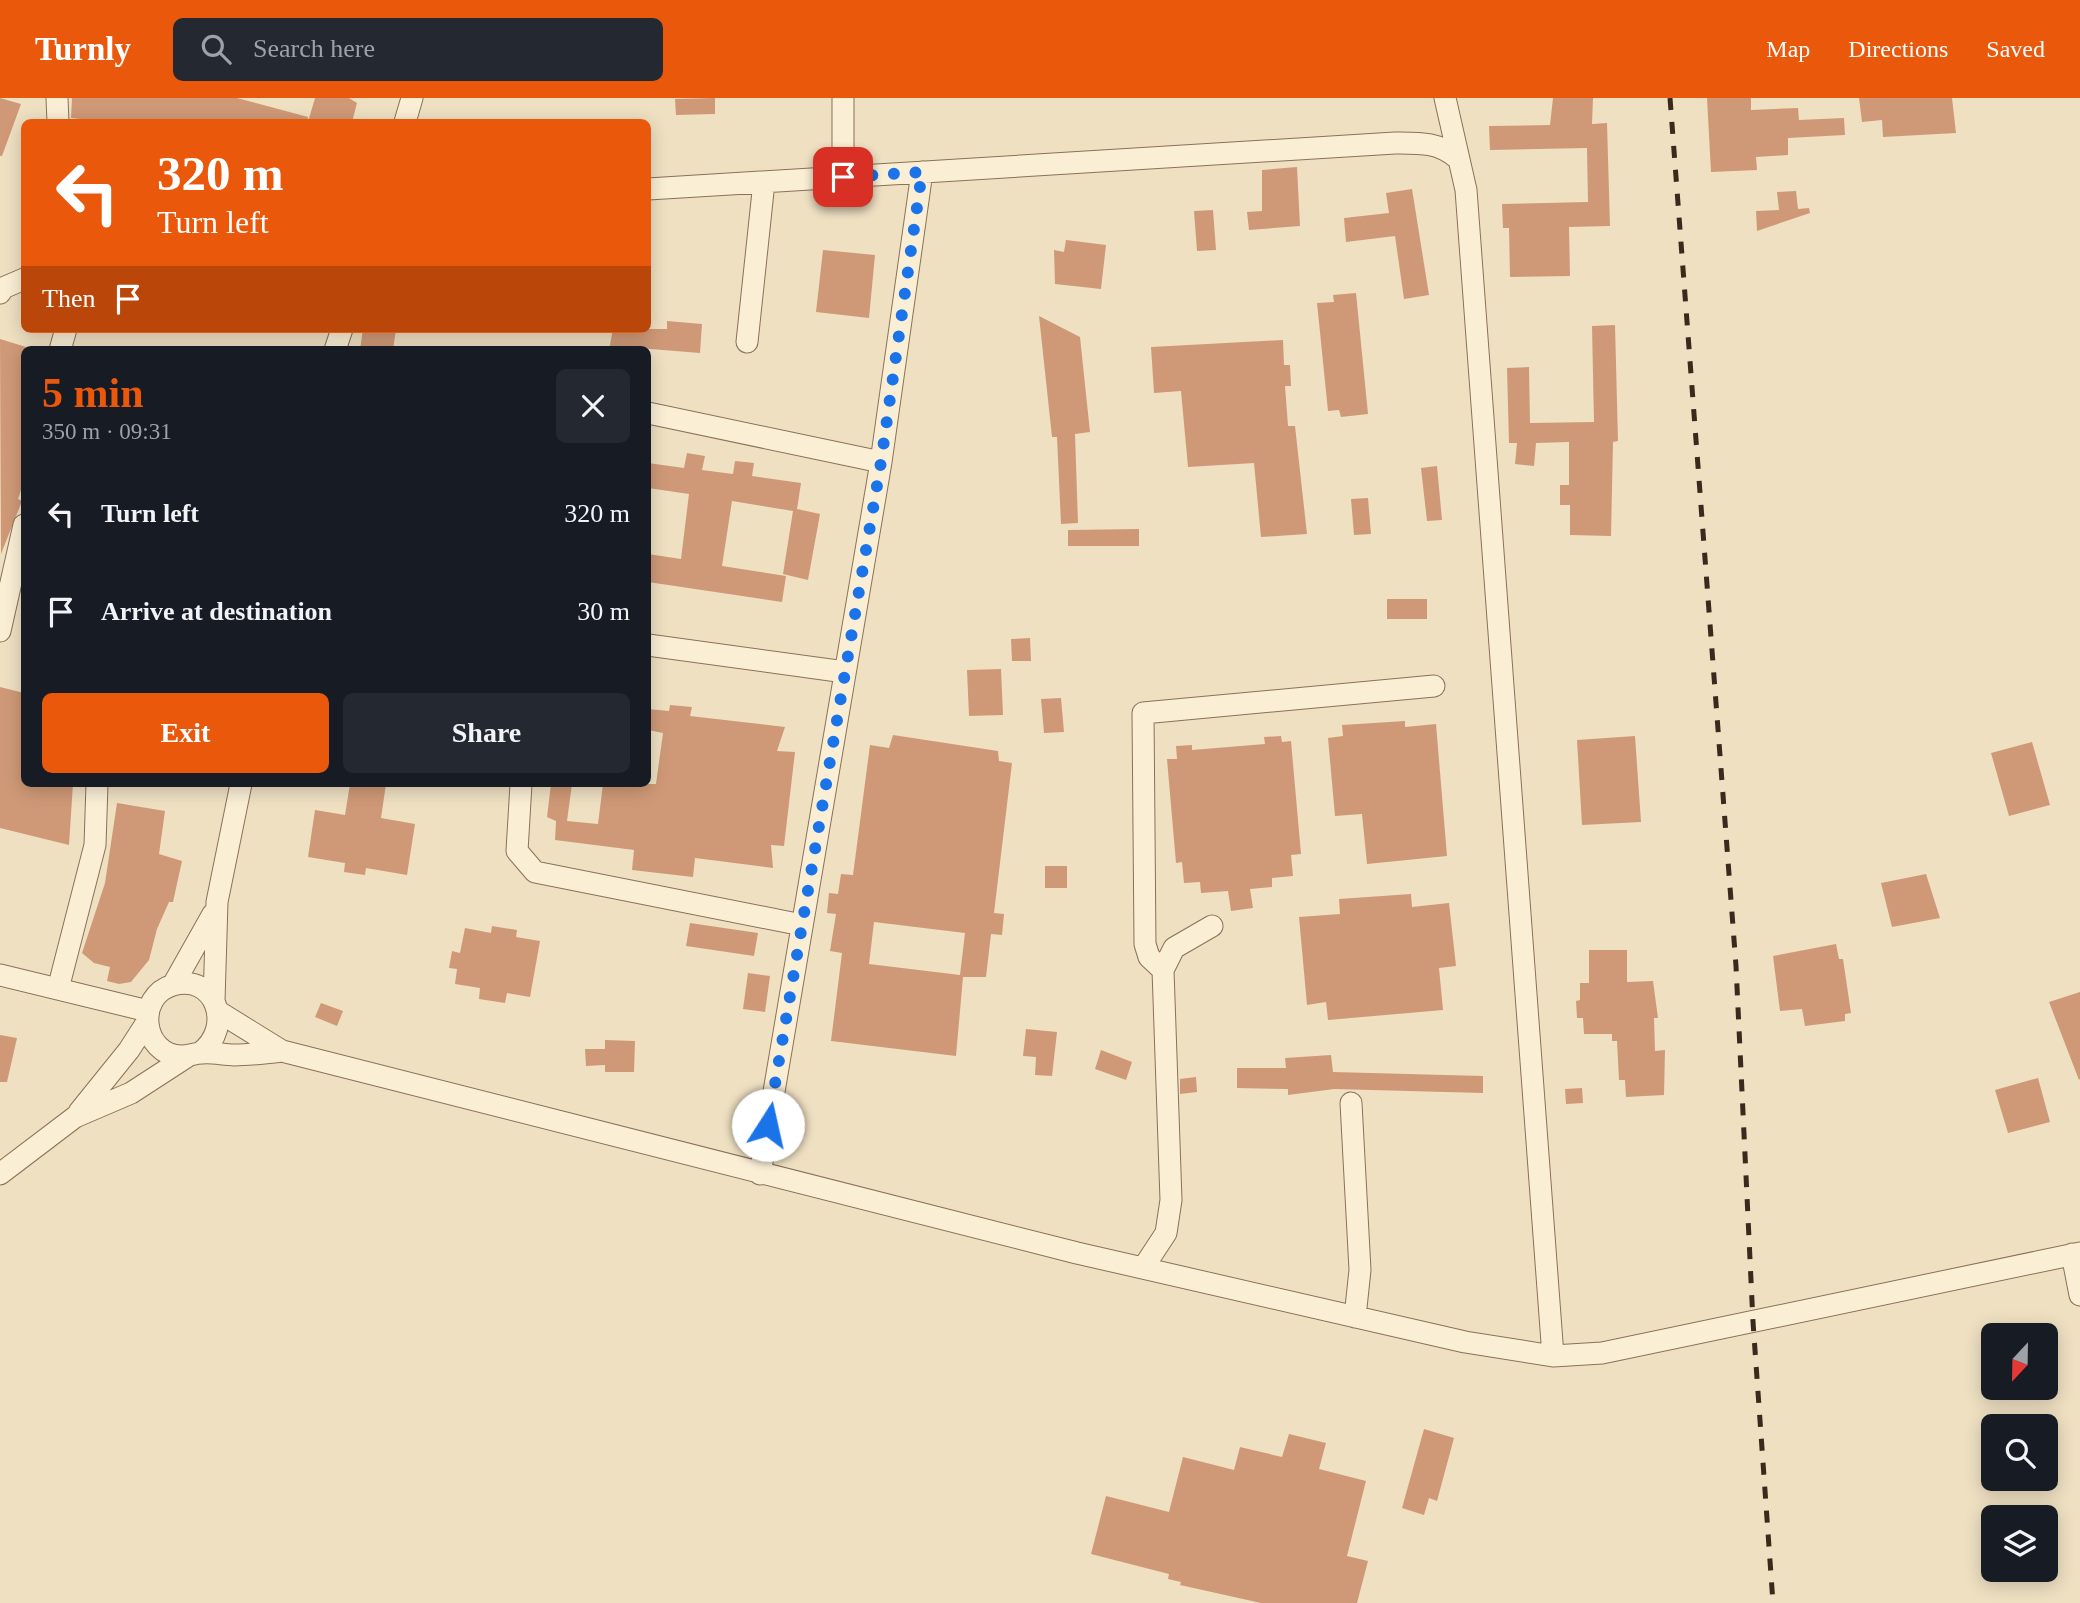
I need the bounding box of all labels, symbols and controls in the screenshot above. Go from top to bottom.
search box [173,18,663,81]
icon: search [197,30,235,68]
text: Turnly [35,31,131,67]
text: Search here [253,34,375,63]
text: Map [1766,36,1810,62]
text: Directions [1848,36,1948,62]
text: Saved [1986,36,2045,62]
text: 320 m [157,146,284,201]
icon: left [42,147,133,238]
pin [813,147,873,207]
icon: arrive [824,158,862,196]
text: Turn left [157,204,269,240]
icon: arrive [109,280,147,318]
text: Then [42,284,95,313]
button: close [556,369,630,443]
text: 5 min [42,370,144,416]
text: 350 m · 09:31 [42,419,172,444]
icon: left [42,495,80,533]
text: Turn left [101,499,199,528]
text: 320 m [564,499,630,528]
icon: arrive [42,593,80,631]
text: Arrive at destination [101,597,332,626]
text: 30 m [577,597,630,626]
button: Exit [42,693,329,773]
button: Share [343,693,630,773]
position arrow [731,1088,805,1162]
north arrow [1981,1323,2058,1400]
map controls [1981,1323,2058,1582]
button: search [1981,1414,2058,1491]
button: layers [1981,1505,2058,1582]

